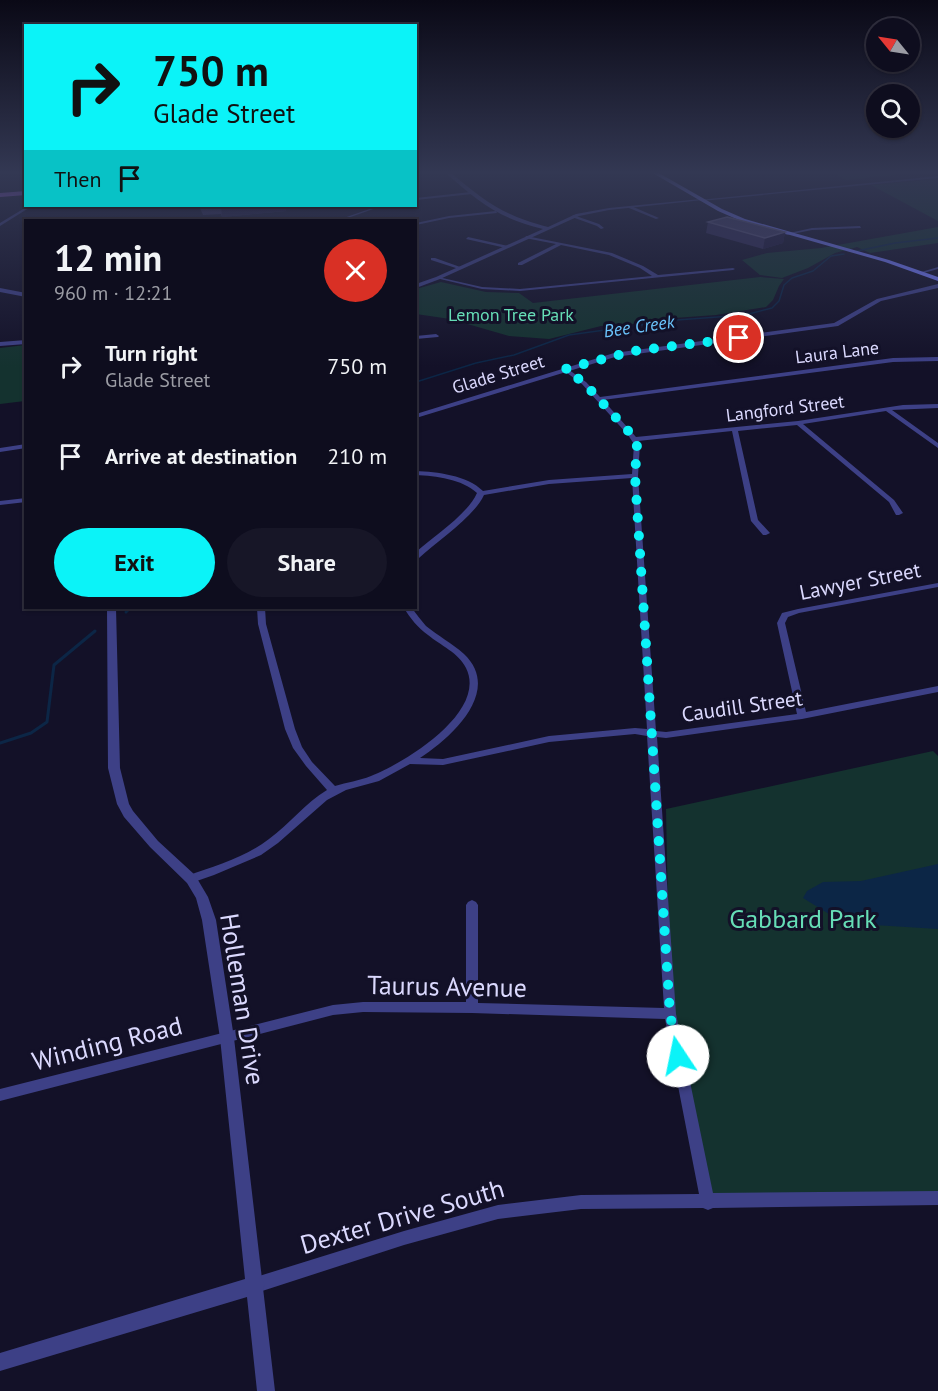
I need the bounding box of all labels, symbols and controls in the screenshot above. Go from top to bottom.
north arrow [866,18,920,72]
map controls [866,18,920,138]
text: 750 m [153,43,269,98]
icon: right [54,48,132,126]
button: search [866,84,920,138]
text: Glade Street [153,96,295,130]
icon: arrive [113,162,146,195]
text: Then [54,165,101,193]
text: 12 min [54,234,162,281]
button: close [324,239,387,302]
text: 960 m · 12:21 [54,280,172,306]
park label: Lemon Tree Park [448,303,574,326]
water label: Bee Creek [602,310,677,342]
pin [713,312,764,363]
icon: arrive [722,321,755,354]
street label: Laura Lane [794,335,880,369]
text: Turn right [105,339,197,367]
street label: Glade Street [449,349,547,399]
icon: right [54,350,87,383]
text: 750 m [327,352,387,380]
text: Glade Street [105,367,210,393]
street label: Langford Street [724,389,846,427]
icon: arrive [54,440,87,473]
text: Arrive at destination [105,442,297,470]
text: 210 m [327,442,387,470]
button: Exit [54,528,215,597]
button: Share [227,528,387,597]
street label: Lawyer Street [797,556,923,606]
street label: Caudill Street [680,684,804,728]
park label: Gabbard Park [729,902,877,935]
street label: Holleman Drive [213,911,273,1087]
street label: Taurus Avenue [367,968,527,1004]
street label: Winding Road [28,1008,186,1078]
position arrow [646,1024,710,1088]
street label: Dexter Drive South [296,1171,508,1261]

